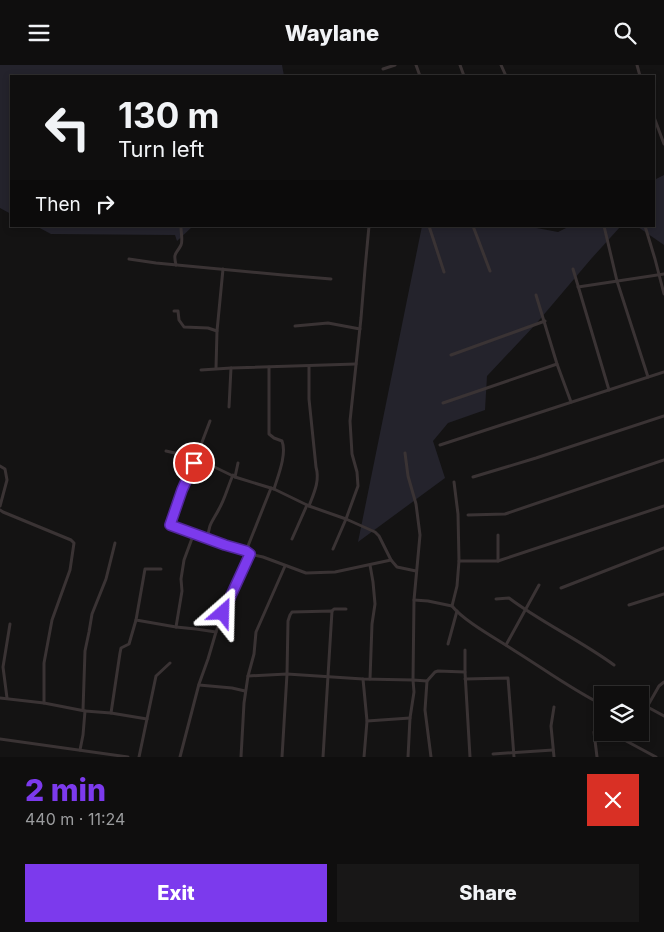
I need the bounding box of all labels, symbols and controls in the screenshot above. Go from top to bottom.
icon: menu [25,19,53,47]
icon: search [611,19,639,47]
text: Waylane [285,20,379,46]
text: 130 m [118,94,220,136]
icon: left [35,95,100,160]
text: Turn left [118,136,204,162]
icon: right [91,190,119,218]
text: Then [35,193,81,216]
pin [173,442,215,484]
icon: arrive [180,449,208,477]
position arrow [196,586,248,638]
map controls [594,686,649,741]
button: layers [594,686,649,741]
text: 2 min [25,772,106,808]
button: close [587,774,639,826]
text: 440 m · 11:24 [25,809,125,829]
button: Exit [25,864,327,922]
button: Share [337,864,639,922]

